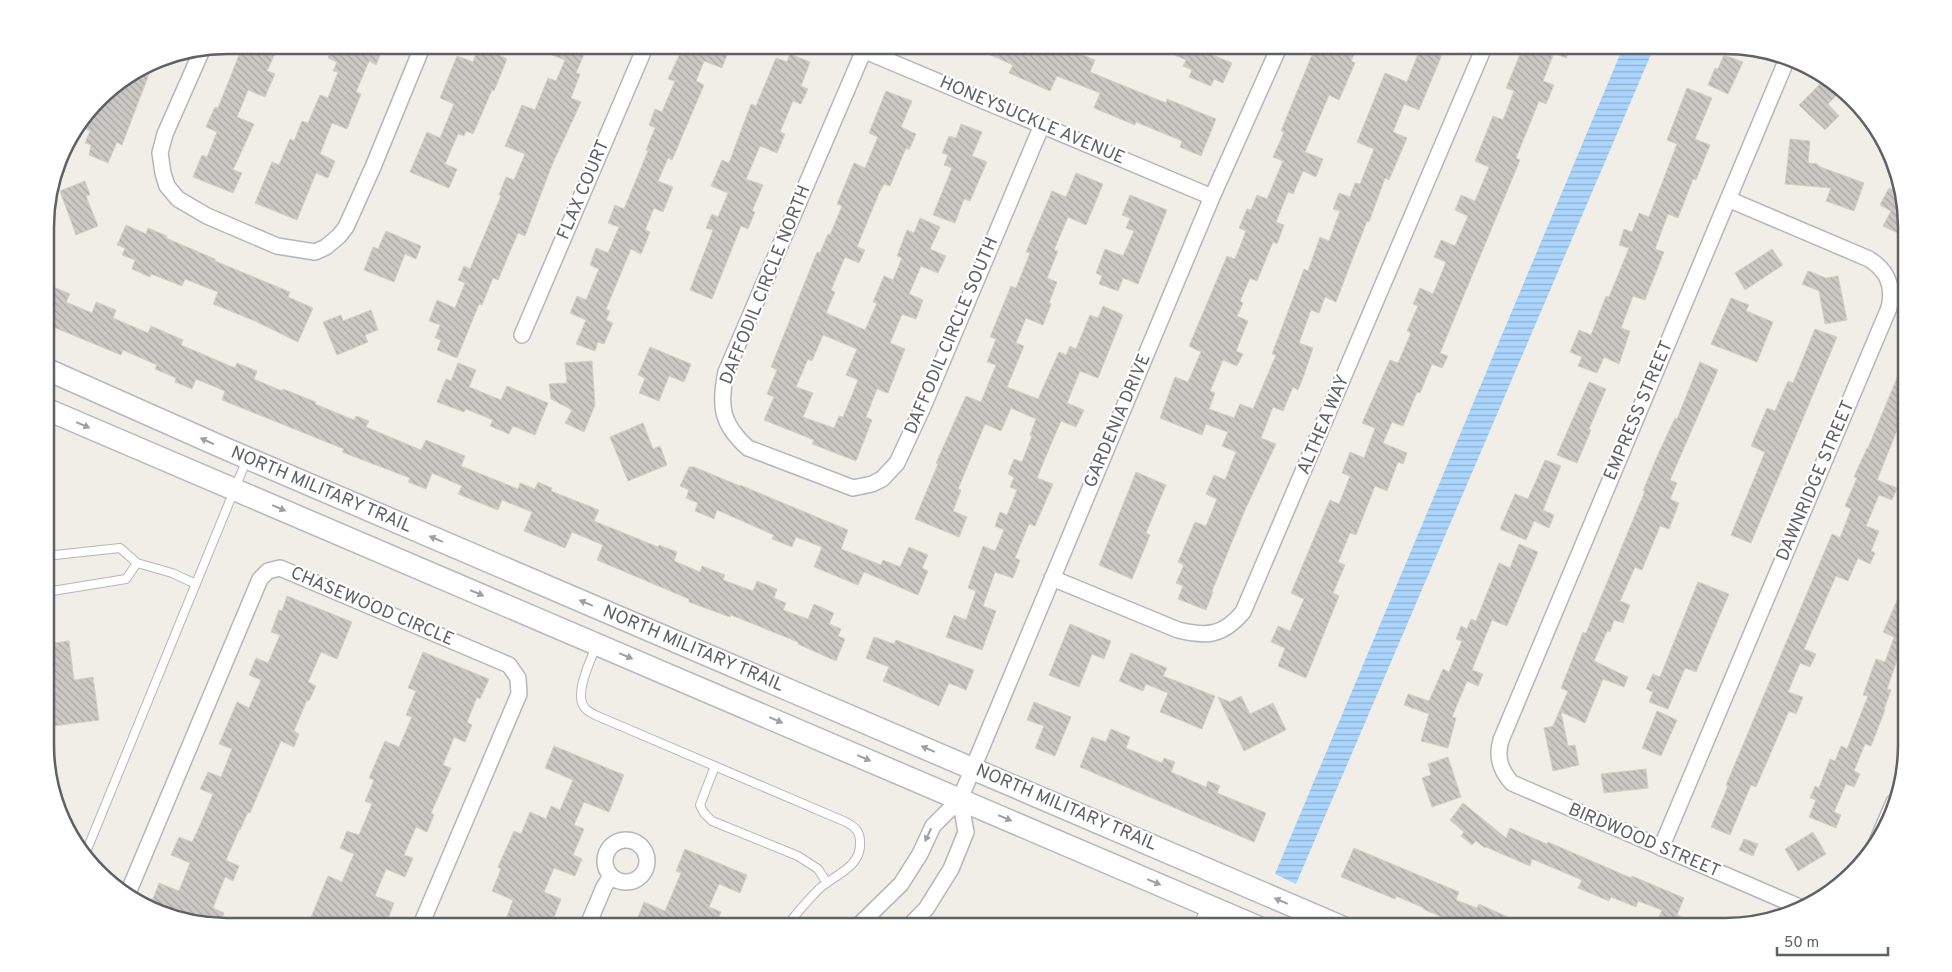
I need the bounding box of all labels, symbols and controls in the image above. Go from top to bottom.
street label: HONEYSUCKLE AVENUE [936,71,1128,171]
street label: FLAX COURT [553,136,615,244]
street label: DAFFODIL CIRCLE NORTH [715,182,817,388]
street label: DAFFODIL CIRCLE SOUTH [900,234,1004,438]
street label: EMPRESS STREET [1599,338,1679,484]
street label: GARDENIA DRIVE [1079,351,1157,491]
street label: ALTHEA WAY [1293,372,1355,478]
street label: DAWNRIDGE STREET [1772,397,1860,565]
one-way arrow [76,421,90,429]
one-way arrow [200,436,214,444]
street label: NORTH MILITARY TRAIL [227,441,415,539]
one-way arrow [272,505,286,513]
one-way arrow [429,535,444,542]
street label: CHASEWOOD CIRCLE [287,562,457,652]
one-way arrow [470,589,484,597]
one-way arrow [579,598,593,606]
street label: NORTH MILITARY TRAIL [599,600,787,698]
one-way arrow [619,653,633,661]
one-way arrow [769,717,783,725]
one-way arrow [921,745,936,753]
one-way arrow [857,755,871,763]
street label: NORTH MILITARY TRAIL [972,759,1160,857]
street label: BIRDWOOD STREET [1564,799,1724,883]
one-way arrow [998,815,1012,823]
one-way arrow [924,828,932,842]
one-way arrow [1147,879,1161,887]
one-way arrow [1274,896,1288,904]
scale bar [1777,924,1888,956]
text: 50 m [1784,934,1819,953]

